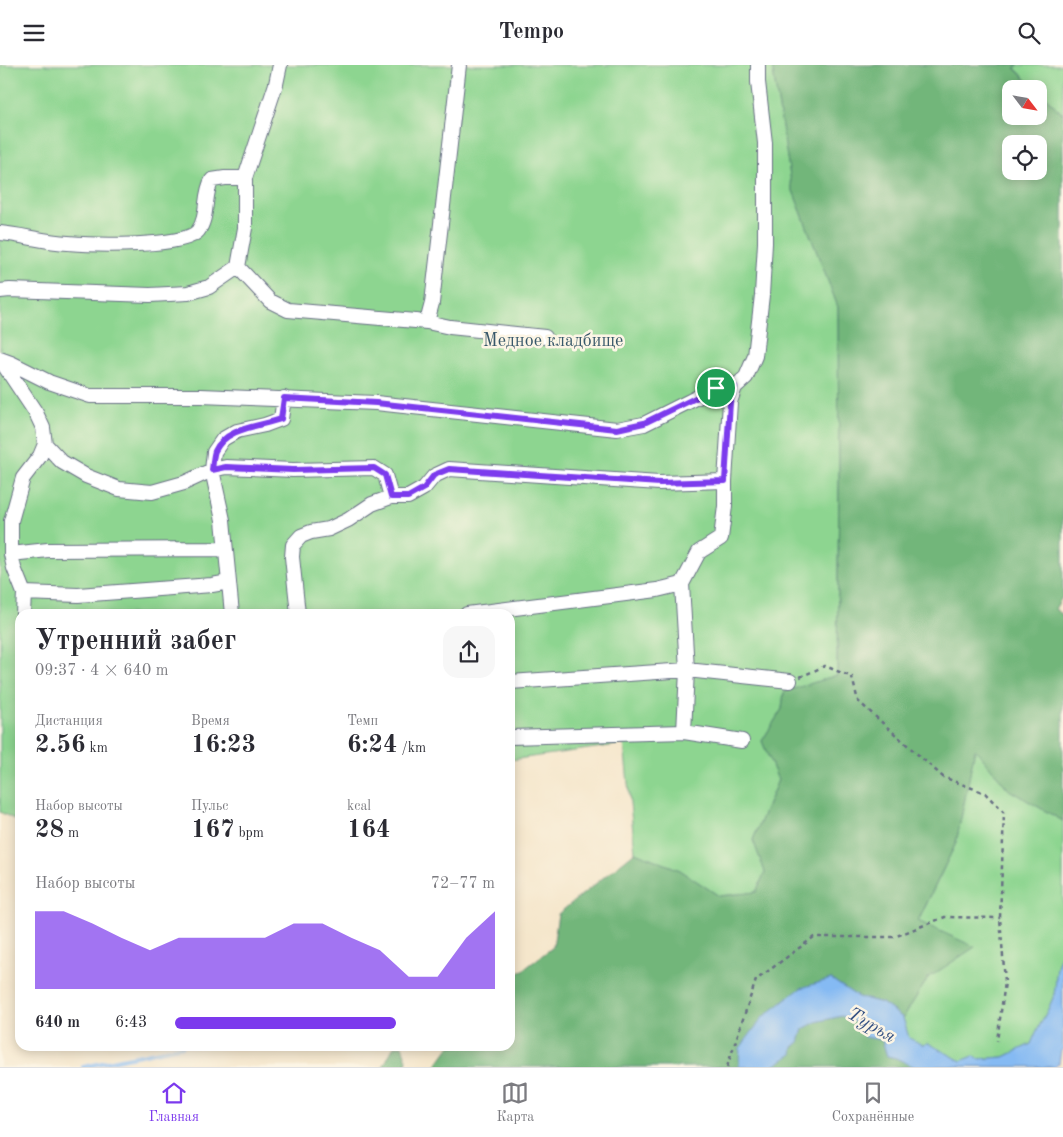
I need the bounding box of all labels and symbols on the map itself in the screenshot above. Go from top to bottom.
north arrow [1002,80,1048,125]
park label: Медное кладбище [483,332,623,350]
pin [695,367,737,409]
water label: Турья [844,1005,898,1047]

